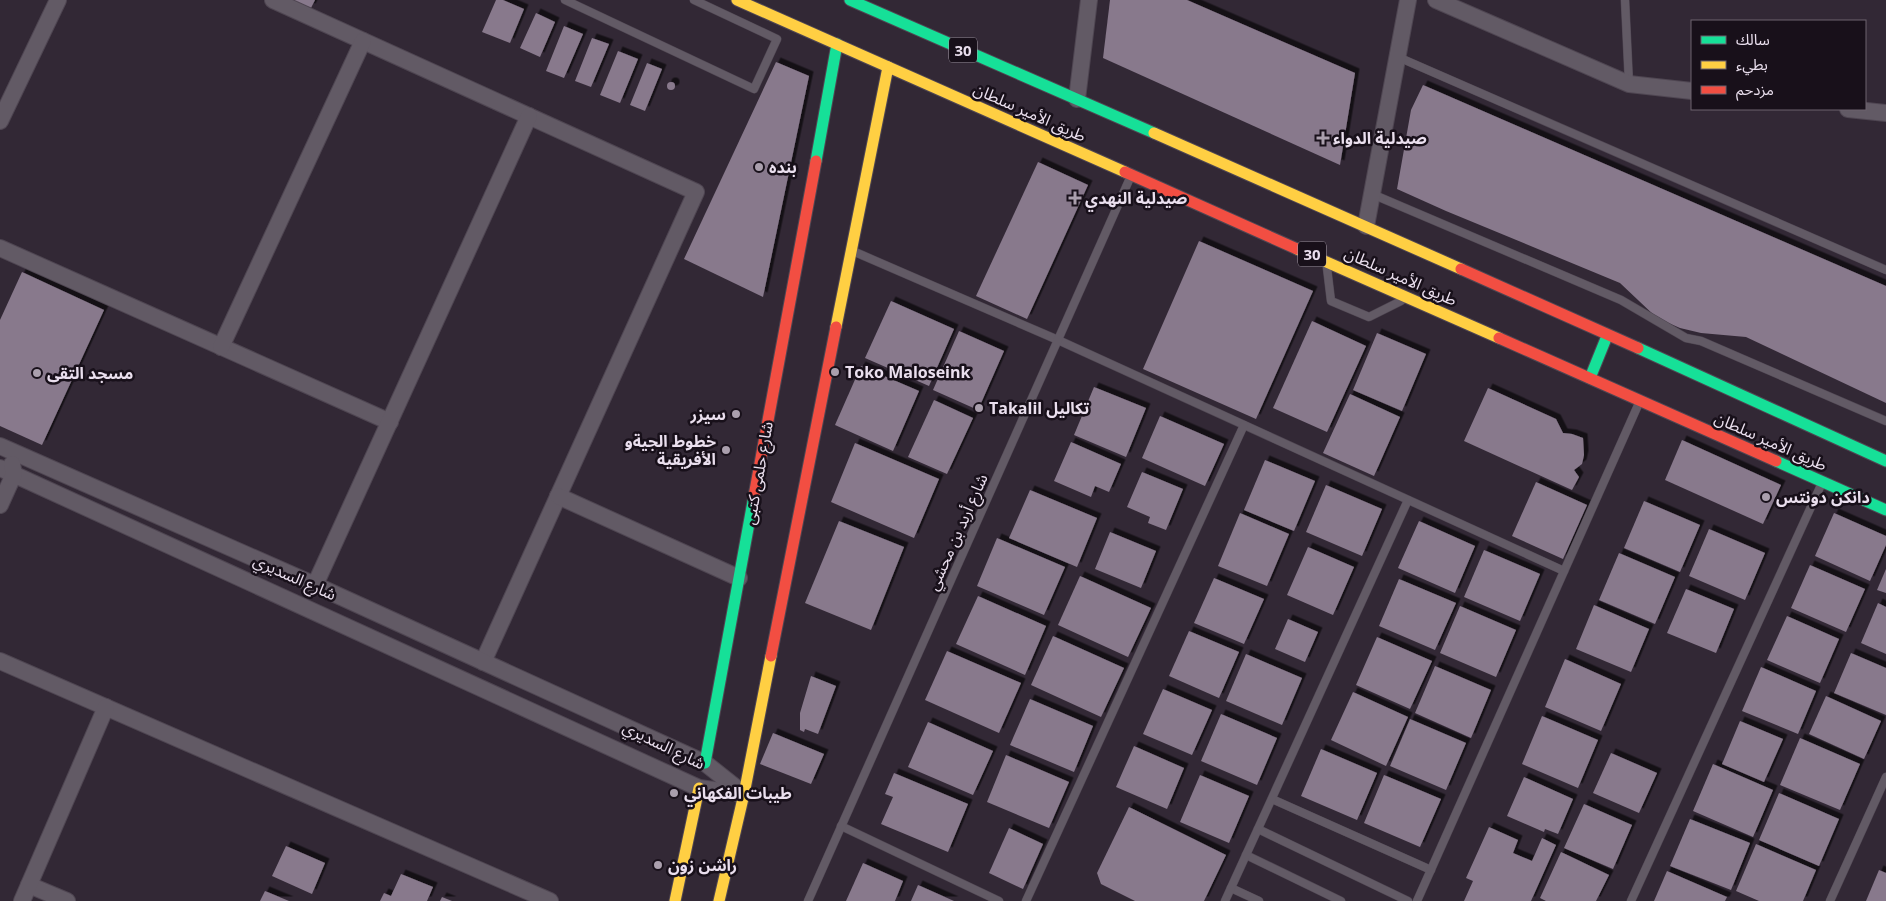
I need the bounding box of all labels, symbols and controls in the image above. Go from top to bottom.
legend [1691,20,1866,110]
text: سالك [1736,29,1770,49]
road number: 30 [949,38,977,62]
text: بطيء [1736,54,1768,76]
street label: طريق الأمير سلطان [970,77,1090,147]
text: مزدحم [1736,79,1774,101]
place label: صيدلية الدواء [1333,127,1427,149]
marker: صيدلية الدواء [1317,132,1329,144]
place label: بنده [769,156,797,178]
marker: بنده [753,161,765,173]
place label: صيدلية النهدي [1085,187,1187,212]
marker: صيدلية النهدي [1069,192,1081,204]
street label: طريق الأمير سلطان [1341,241,1461,311]
road number: 30 [1298,242,1326,266]
place label: Toko Maloseink [845,361,971,383]
place label: مسجد التقى [47,362,133,384]
marker: Toko Maloseink [829,366,841,378]
marker: مسجد التقى [31,367,43,379]
place label: Takalil تكاليل [989,397,1089,419]
marker: Takalil تكاليل [973,402,985,414]
place label: سيزر [690,403,726,425]
street label: طريق الأمير سلطان [1711,406,1831,476]
marker: سيزر [730,408,742,420]
street label: شارع حلمى كتبى [738,420,780,527]
place label: خطوط الجيةو الأفريقية [625,430,716,470]
marker: خطوط الجيةو الأفريقية [720,444,732,456]
street label: شارع أربد بن محشي [921,470,994,595]
place label: دانكن دونتس [1776,486,1870,508]
marker: دانكن دونتس [1760,491,1772,503]
street label: شارع السديري [249,549,340,607]
street label: شارع السديري [618,716,709,776]
place label: طيبات الفكهاني [684,782,792,807]
marker: طيبات الفكهاني [668,787,680,799]
place label: راشن زون [668,854,737,876]
marker: راشن زون [652,859,664,871]

